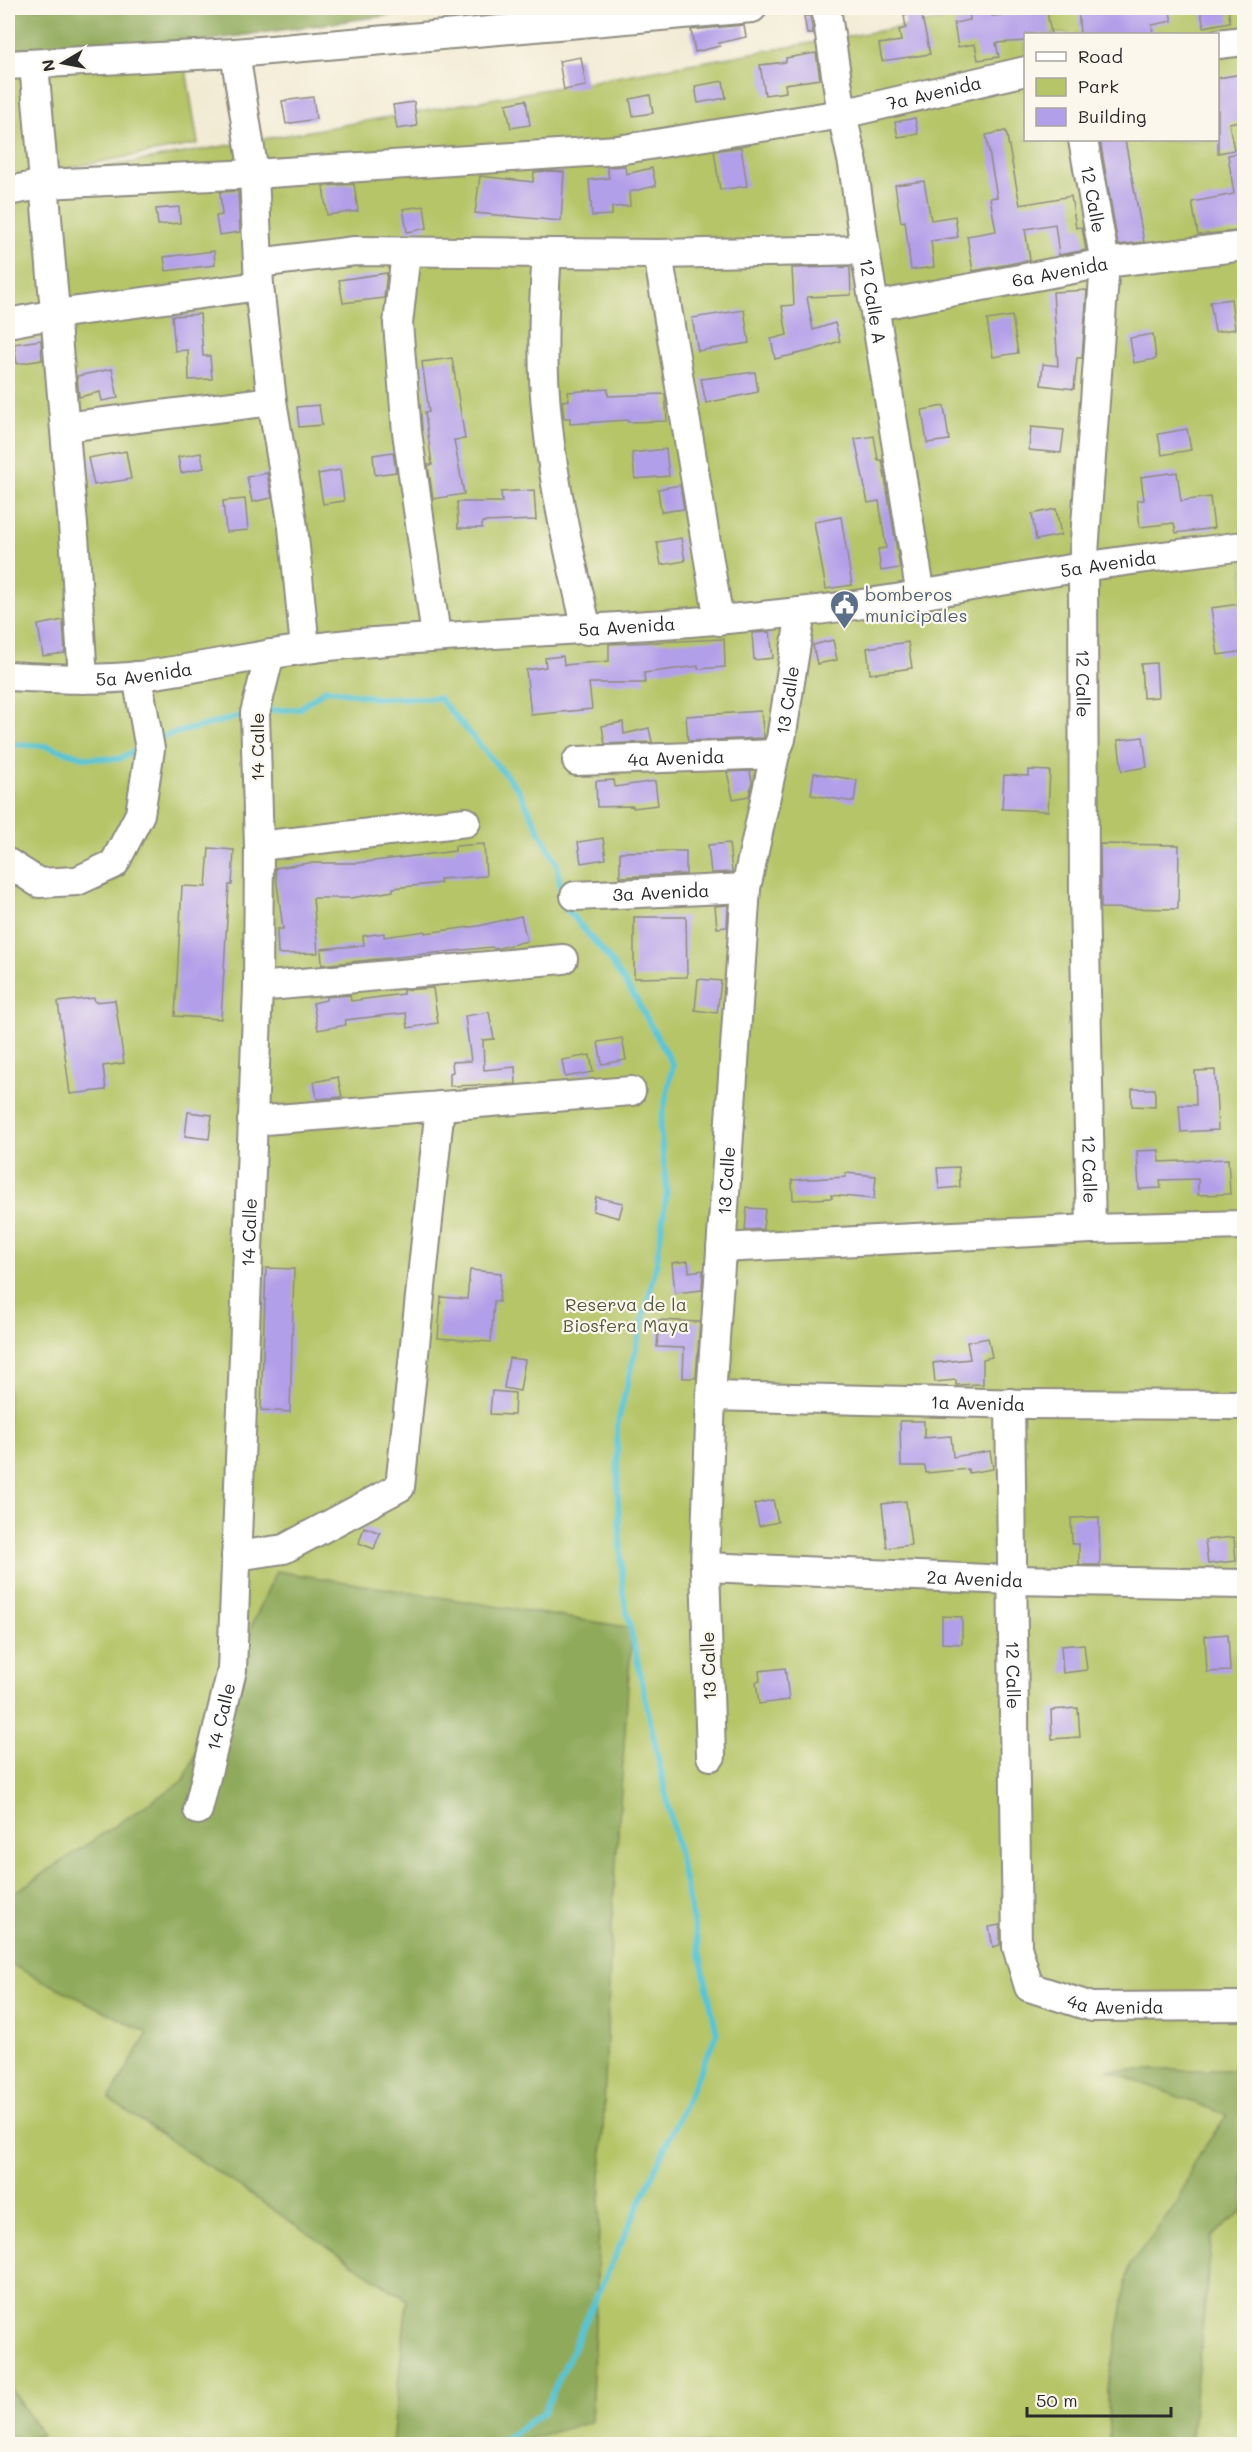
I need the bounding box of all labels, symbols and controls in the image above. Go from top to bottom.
north arrow [33,33,93,93]
legend [1024,33,1219,141]
text: Road [1078,44,1123,68]
text: N [36,58,59,74]
street label: 7a Avenida [884,70,984,115]
text: Park [1078,74,1119,98]
text: Building [1078,104,1146,128]
street label: 12 Calle [1076,163,1111,235]
street label: 6a Avenida [1010,251,1110,292]
street label: 12 Calle A [855,257,892,346]
street label: 5a Avenida [1058,545,1158,582]
place label: bomberos municipales [865,582,968,627]
public building icon: bomberos municipales [828,588,860,630]
street label: 5a Avenida [578,611,676,641]
street label: 12 Calle [1071,649,1095,717]
street label: 5a Avenida [95,656,194,691]
street label: 13 Calle [770,664,804,736]
street label: 14 Calle [245,713,269,781]
street label: 4a Avenida [627,744,725,771]
street label: 3a Avenida [612,878,710,906]
street label: 12 Calle [1077,1135,1102,1204]
street label: 13 Calle [712,1146,740,1216]
street label: 14 Calle [235,1198,262,1267]
park label: Reserva de la Biosfera Maya [563,1292,689,1337]
street label: 1a Avenida [930,1390,1025,1416]
street label: 2a Avenida [926,1564,1023,1592]
street label: 13 Calle [695,1631,721,1701]
street label: 12 Calle [1001,1641,1026,1709]
street label: 14 Calle [201,1681,240,1753]
street label: 4a Avenida [1064,1988,1164,2019]
scale bar [1027,2380,1171,2418]
text: 50 m [1036,2388,1078,2412]

